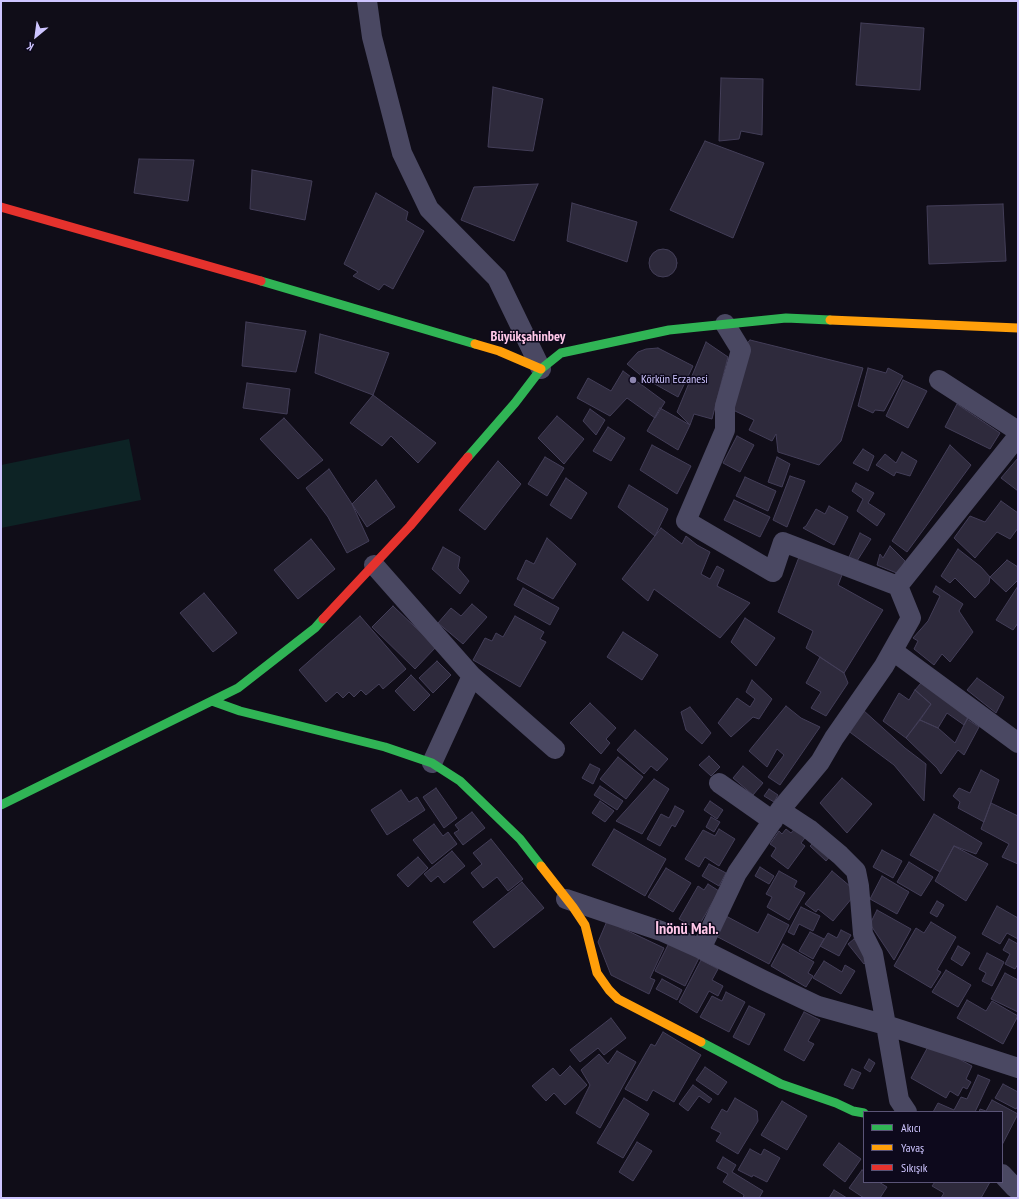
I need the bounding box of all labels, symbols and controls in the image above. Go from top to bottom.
north arrow [16,16,56,56]
text: K [24,39,36,54]
district label: Büyükşahinbey [491,329,565,345]
place label: Körkün Eczanesi [641,373,708,387]
marker: Körkün Eczanesi [628,375,638,385]
district label: İnönü Mah. [655,919,719,939]
legend [863,1111,1003,1183]
text: Akıcı [901,1120,921,1135]
text: Yavaş [901,1140,924,1155]
text: Sıkışık [901,1160,927,1175]

